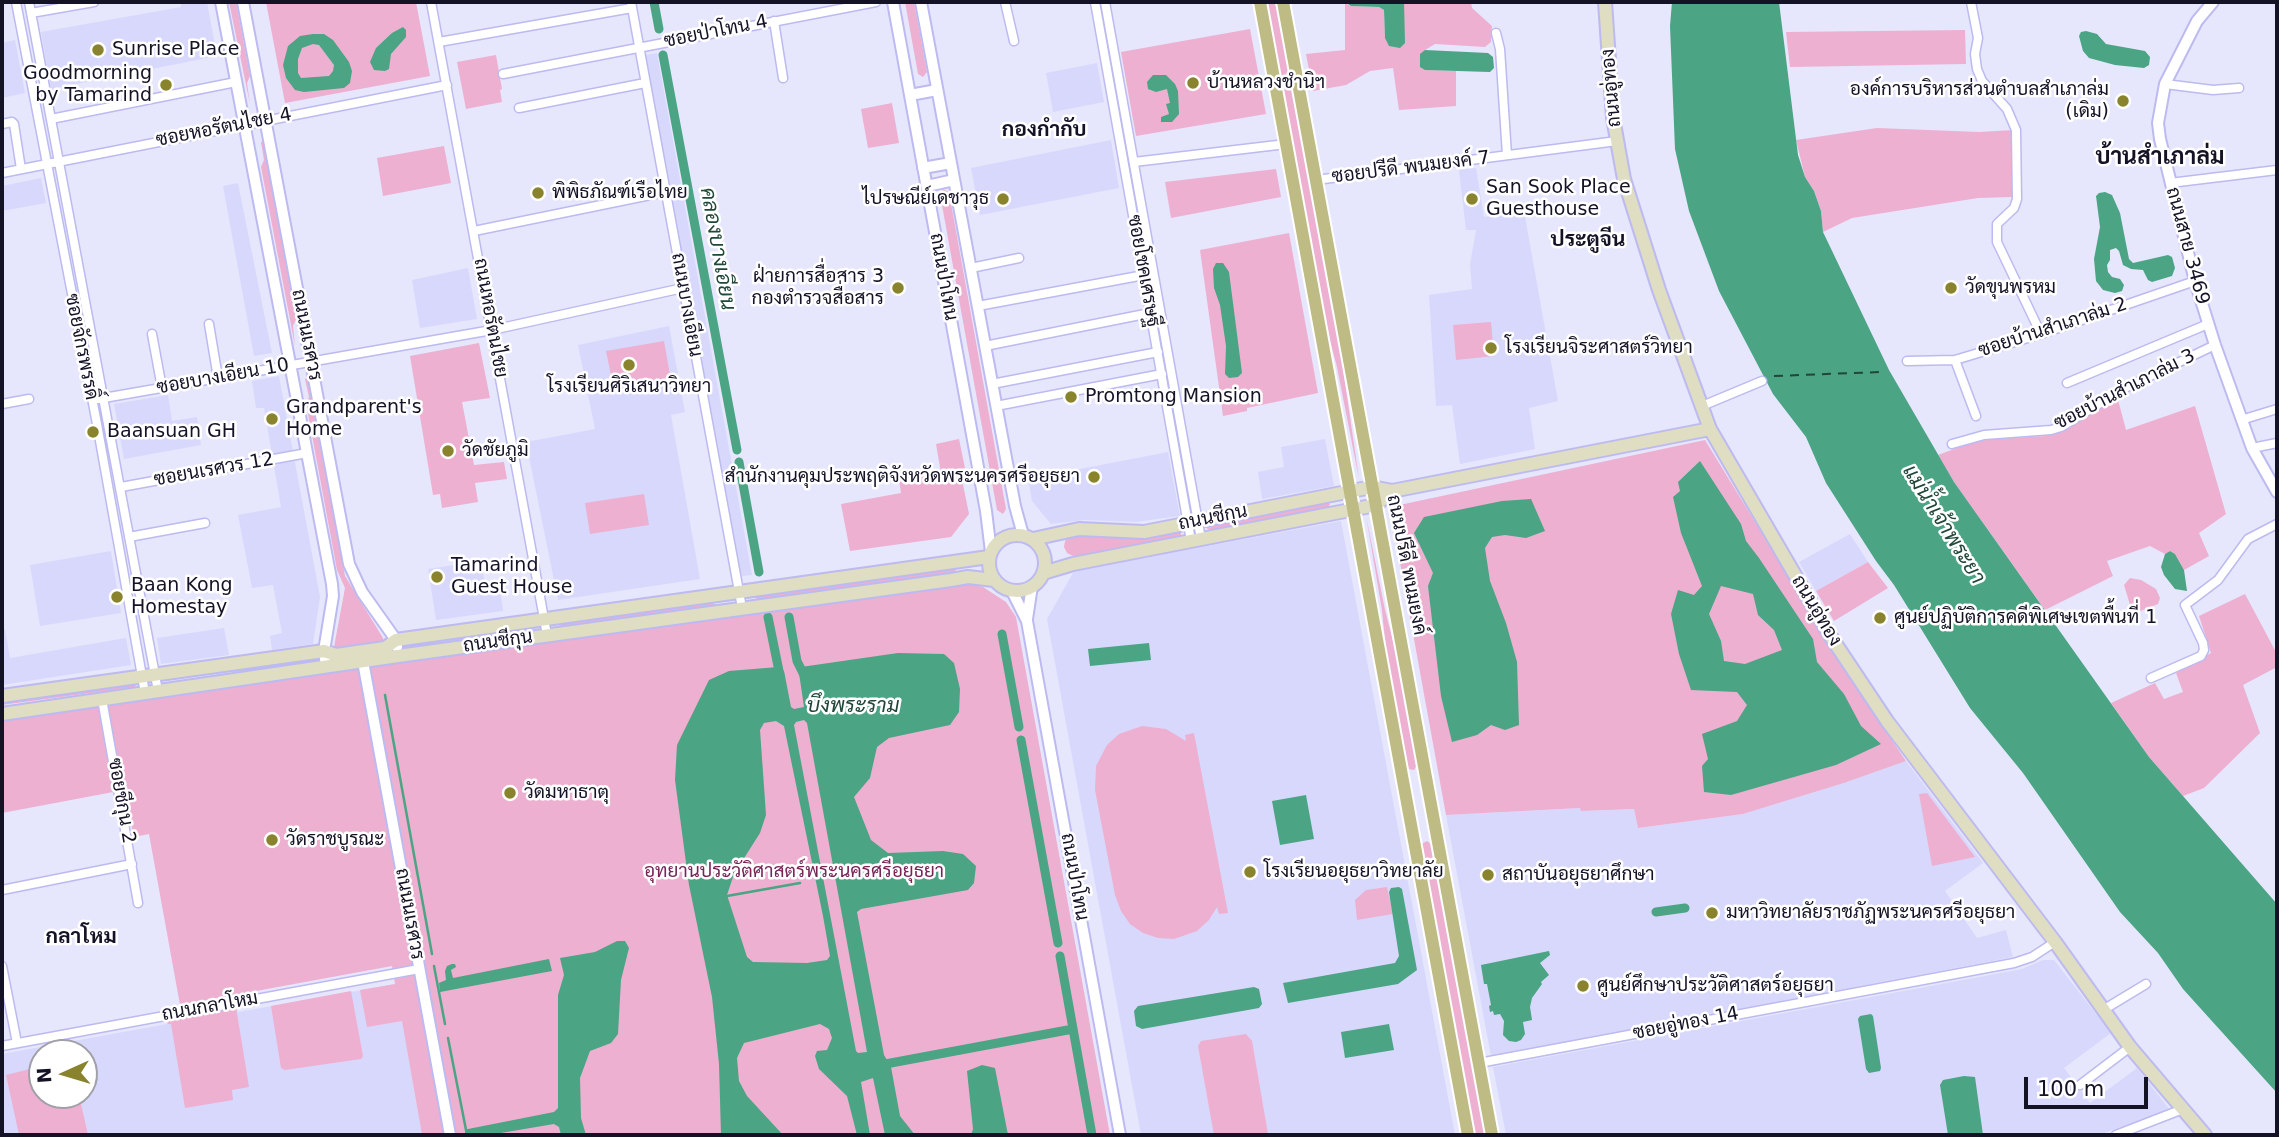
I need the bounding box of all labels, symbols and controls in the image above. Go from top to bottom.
street label: ซอยป่าโทน 4 [662,11,770,53]
place label: Sunrise Place [112,39,239,61]
marker: Sunrise Place [90,42,106,58]
street label: ถนนอู่ทอง [1597,48,1627,128]
place label: Goodmorning by Tamarind [23,63,152,107]
place label: บ้านหลวงชำนิฯ [1207,72,1325,94]
marker: บ้านหลวงชำนิฯ [1185,75,1201,91]
marker: Goodmorning by Tamarind [158,77,174,93]
place label: องค์การบริหารส่วนตำบลสำเภาล่ม (เดิม) [1850,79,2109,123]
marker: องค์การบริหารส่วนตำบลสำเภาล่ม (เดิม) [2115,93,2131,109]
street label: ซอยหอรัตนไชย 4 [154,104,294,152]
district label: กองกำกับ [1002,118,1086,144]
district label: บ้านสำเภาล่ม [2095,144,2225,172]
street label: ซอยปรีดี พนมยงค์ 7 [1331,147,1491,189]
place label: San Sook Place Guesthouse [1486,177,1631,221]
place label: พิพิธภัณฑ์เรือไทย [552,182,688,204]
marker: พิพิธภัณฑ์เรือไทย [530,185,546,201]
street label: ถนนสาย 3469 [2160,185,2214,307]
water label: คลองบางเอียน [694,186,740,312]
place label: ไปรษณีย์เดชาวุธ [863,188,989,210]
marker: ไปรษณีย์เดชาวุธ [995,191,1011,207]
marker: San Sook Place Guesthouse [1464,191,1480,207]
street label: ซอยโชคเศรษฐี [1122,213,1164,329]
district label: ประตูจีน [1551,228,1625,254]
street label: ถนนป่าโทน [924,231,962,323]
street label: ถนนบางเอียน [666,251,706,359]
street label: ถนนหอรัตนไชย [468,256,512,380]
place label: ฝ่ายการสื่อสาร 3 กองตำรวจสื่อสาร [751,266,884,310]
place label: วัดขุนพรหม [1965,277,2056,299]
marker: ฝ่ายการสื่อสาร 3 กองตำรวจสื่อสาร [890,280,906,296]
marker: วัดขุนพรหม [1943,280,1959,296]
street label: ถนนนเรศวร [286,287,326,383]
street label: ซอยจักรพรรดิ์ [60,292,102,402]
street label: ซอยบ้านสำเภาล่ม 2 [1976,293,2130,363]
place label: โรงเรียนจิระศาสตร์วิทยา [1505,337,1693,359]
marker: โรงเรียนจิระศาสตร์วิทยา [1483,340,1499,356]
street label: ซอยบ้านสำเภาล่ม 3 [2051,345,2199,435]
street label: ซอยบางเอียน 10 [155,354,291,400]
marker: โรงเรียนศิริเสนาวิทยา [621,357,637,373]
place label: โรงเรียนศิริเสนาวิทยา [547,376,711,398]
place label: Promtong Mansion [1085,386,1262,408]
marker: Promtong Mansion [1063,389,1079,405]
place label: Grandparent's Home [286,397,422,441]
marker: Grandparent's Home [264,411,280,427]
place label: Baansuan GH [107,421,236,443]
marker: Baansuan GH [85,424,101,440]
place label: วัดชัยภูมิ [462,440,529,462]
marker: วัดชัยภูมิ [440,443,456,459]
street label: ซอยนเรศวร 12 [152,448,276,492]
water label: แม่น้ำเจ้าพระยา [1896,461,1990,589]
place label: สำนักงานคุมประพฤติจังหวัดพระนครศรีอยุธยา [725,466,1080,488]
marker: สำนักงานคุมประพฤติจังหวัดพระนครศรีอยุธยา [1086,469,1102,485]
street label: ถนนปรีดี พนมยงค์ [1381,493,1431,637]
street label: ถนนชีกุน [1177,500,1249,536]
place label: Tamarind Guest House [451,555,572,599]
marker: Tamarind Guest House [429,569,445,585]
street label: ถนนอู่ทอง [1786,571,1846,651]
place label: Baan Kong Homestay [131,575,233,619]
marker: Baan Kong Homestay [109,589,125,605]
place label: ศูนย์ปฏิบัติการคดีพิเศษเขตพื้นที่ 1 [1894,607,2157,629]
marker: ศูนย์ปฏิบัติการคดีพิเศษเขตพื้นที่ 1 [1872,610,1888,626]
street label: ถนนชีกุน [462,626,534,658]
water label: บึงพระราม [807,694,899,720]
street label: ซอยชีกุน 2 [102,756,140,846]
place label: วัดมหาธาตุ [524,782,609,804]
marker: วัดมหาธาตุ [502,785,518,801]
place label: วัดราชบูรณะ [286,829,384,851]
street label: ถนนป่าโทน [1055,831,1093,923]
marker: วัดราชบูรณะ [264,832,280,848]
park label: อุทยานประวัติศาสตร์พระนครศรีอยุธยา [644,861,944,883]
place label: โรงเรียนอยุธยาวิทยาลัย [1264,861,1444,883]
marker: โรงเรียนอยุธยาวิทยาลัย [1242,864,1258,880]
place label: สถาบันอยุธยาศึกษา [1502,864,1654,886]
street label: ถนนนเรศวร [390,866,428,962]
marker: สถาบันอยุธยาศึกษา [1480,867,1496,883]
place label: มหาวิทยาลัยราชภัฏพระนครศรีอยุธยา [1726,902,2015,924]
marker: มหาวิทยาลัยราชภัฏพระนครศรีอยุธยา [1704,905,1720,921]
district label: กลาโหม [45,925,117,951]
place label: ศูนย์ศึกษาประวัติศาสตร์อยุธยา [1597,975,1834,997]
marker: ศูนย์ศึกษาประวัติศาสตร์อยุธยา [1575,978,1591,994]
street label: ถนนกลาโหม [160,987,260,1027]
street label: ซอยอู่ทอง 14 [1631,1003,1741,1045]
north arrow [28,1039,98,1109]
scale bar [2027,1064,2151,1108]
text: N [33,1067,56,1084]
text: 100 m [2037,1077,2104,1101]

